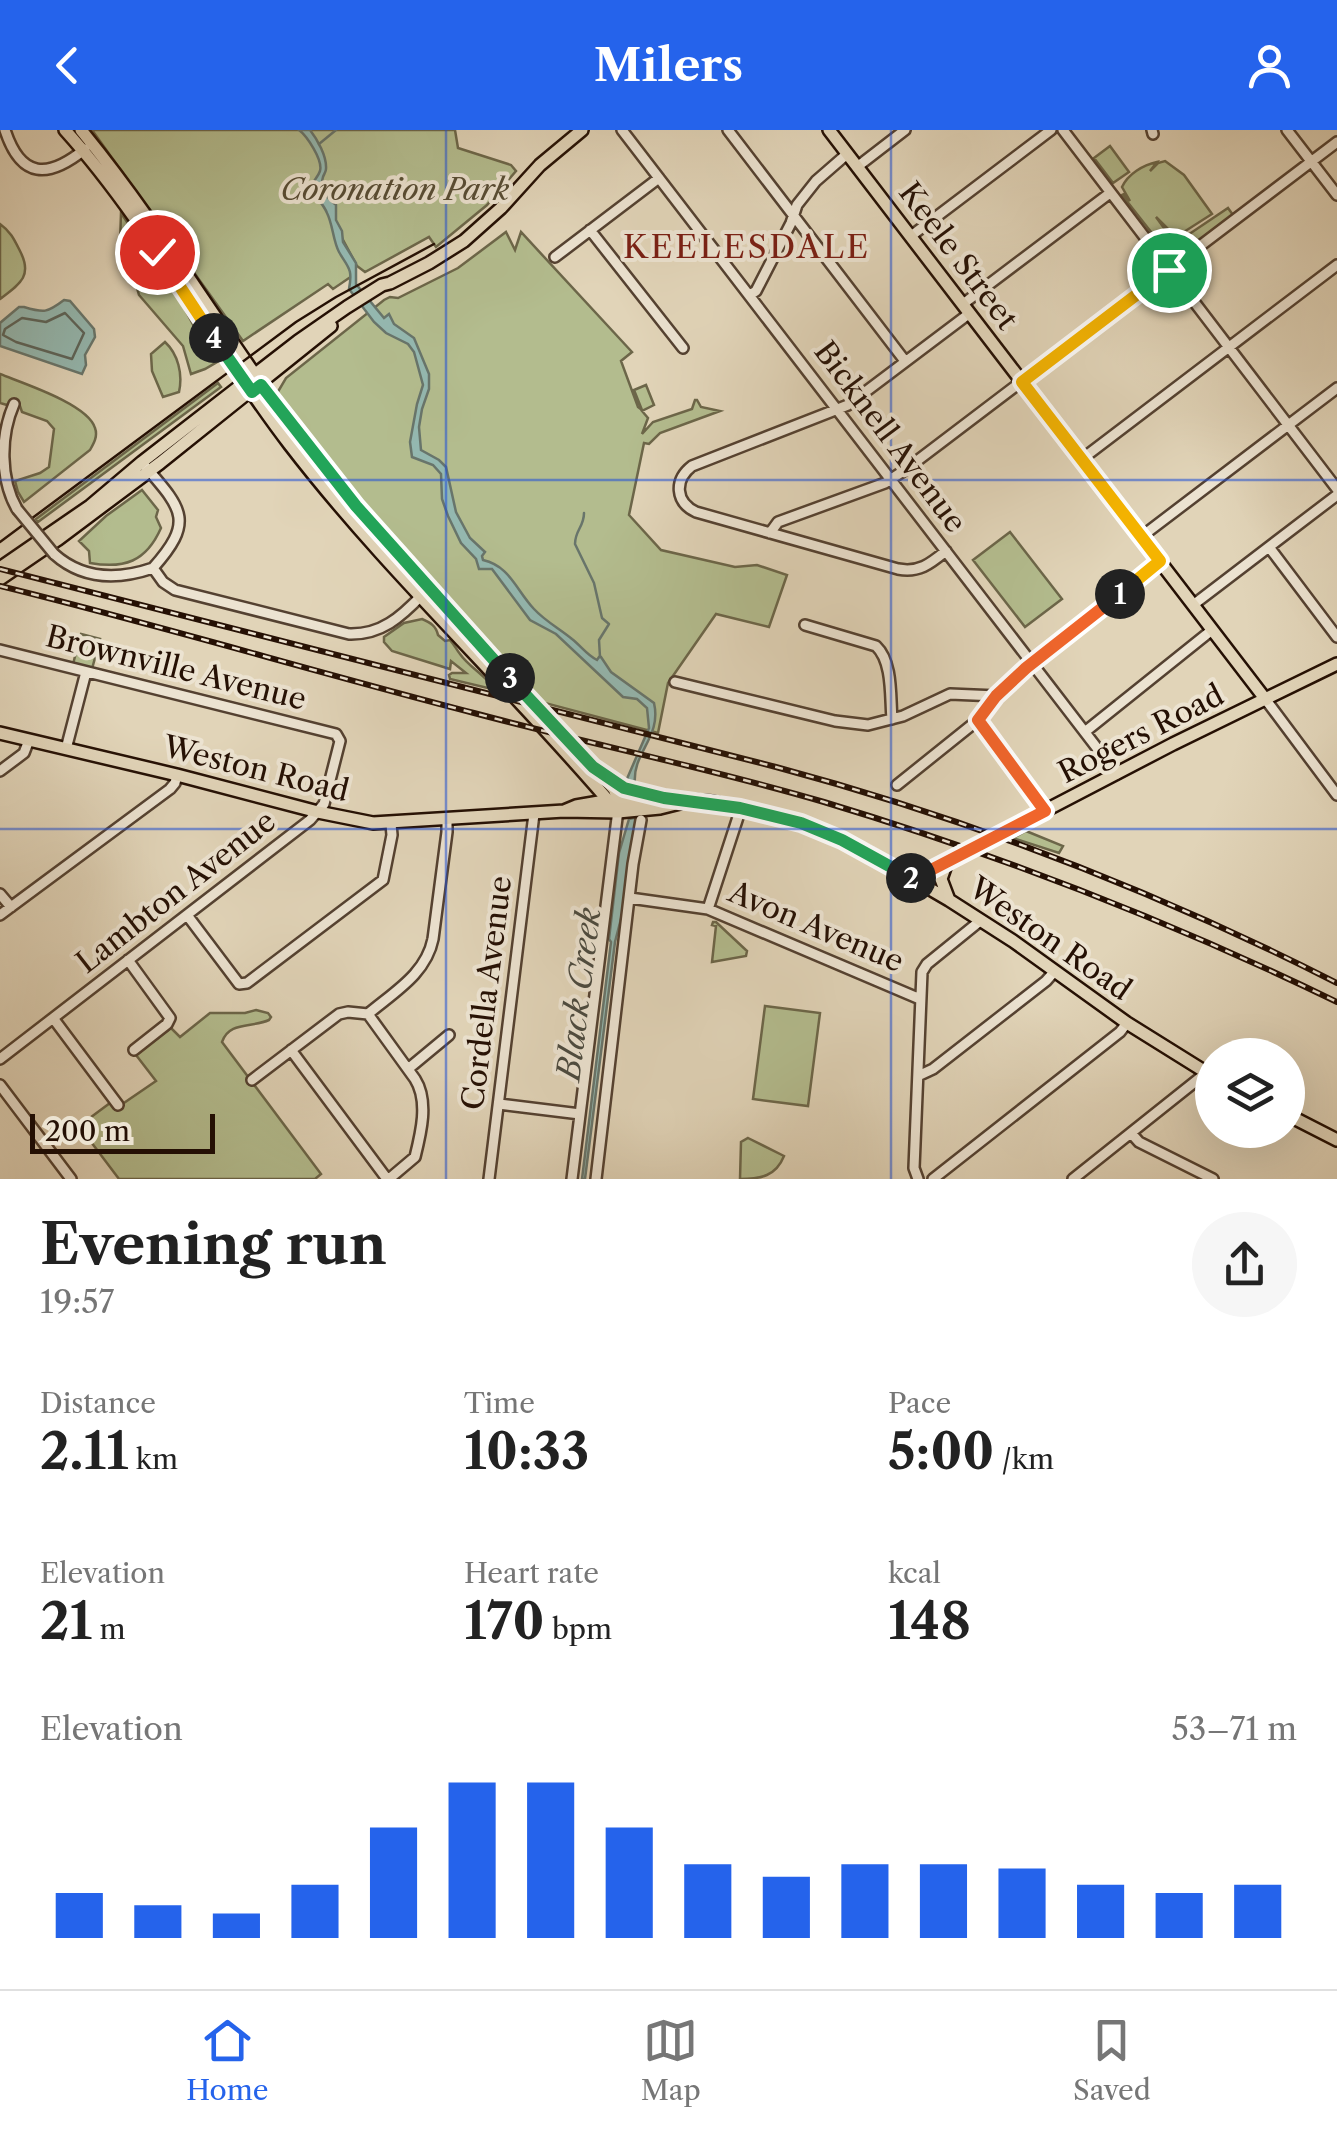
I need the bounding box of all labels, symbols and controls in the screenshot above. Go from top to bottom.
text: Milers [594,37,743,93]
icon: back [40,38,95,93]
icon: person [1242,38,1297,93]
park label: Coronation Park [281,171,510,208]
street label: Keele Street [891,175,1026,337]
pin [115,210,200,295]
icon: check [130,225,185,280]
district label: KEELESDALE [623,227,871,266]
pin [1127,228,1212,313]
icon: arrive [1142,243,1197,298]
pin: 4 [189,313,239,363]
text: 4 [206,321,222,355]
street label: Bicknell Avenue [806,334,974,540]
pin: 1 [1095,569,1145,619]
text: 1 [1114,577,1126,611]
street label: Brownville Avenue [42,617,310,718]
pin: 3 [485,653,535,703]
text: 3 [502,661,518,695]
street label: Rogers Road [1052,676,1230,791]
street label: Weston Road [159,727,353,809]
street label: Lambton Avenue [69,802,283,981]
pin: 2 [886,853,936,903]
text: 2 [903,861,919,895]
street label: Weston Road [961,868,1139,1008]
street label: Avon Avenue [722,873,909,980]
street label: Cordella Avenue [454,874,519,1112]
water label: Black Creek [548,905,609,1086]
map controls [1195,1038,1305,1148]
button: layers [1195,1038,1305,1148]
scale bar [30,1109,215,1154]
text: 200 m [45,1114,130,1148]
text: Evening run [40,1211,387,1278]
button: share [1192,1212,1297,1317]
text: 19:57 [40,1282,114,1321]
text: Distance [40,1386,156,1420]
text: Time [464,1386,535,1420]
text: Pace [888,1386,951,1420]
text: 2.11 [40,1420,128,1482]
text: 10:33 [464,1420,589,1482]
text: 5:00 [888,1420,994,1482]
text: km [128,1442,178,1476]
text: /km [994,1442,1054,1476]
text: Elevation [40,1556,165,1590]
text: Heart rate [464,1556,599,1590]
text: kcal [888,1556,941,1590]
text: 21 [40,1590,92,1652]
text: 170 [464,1590,544,1652]
text: 148 [888,1590,971,1652]
text: m [92,1612,126,1646]
text: bpm [544,1612,612,1646]
text: Elevation [40,1709,183,1748]
text: 53–71 m [1171,1709,1297,1748]
tab: Home [186,2013,268,2107]
tab: Map [641,2013,701,2107]
tab: Saved [1073,2013,1151,2107]

